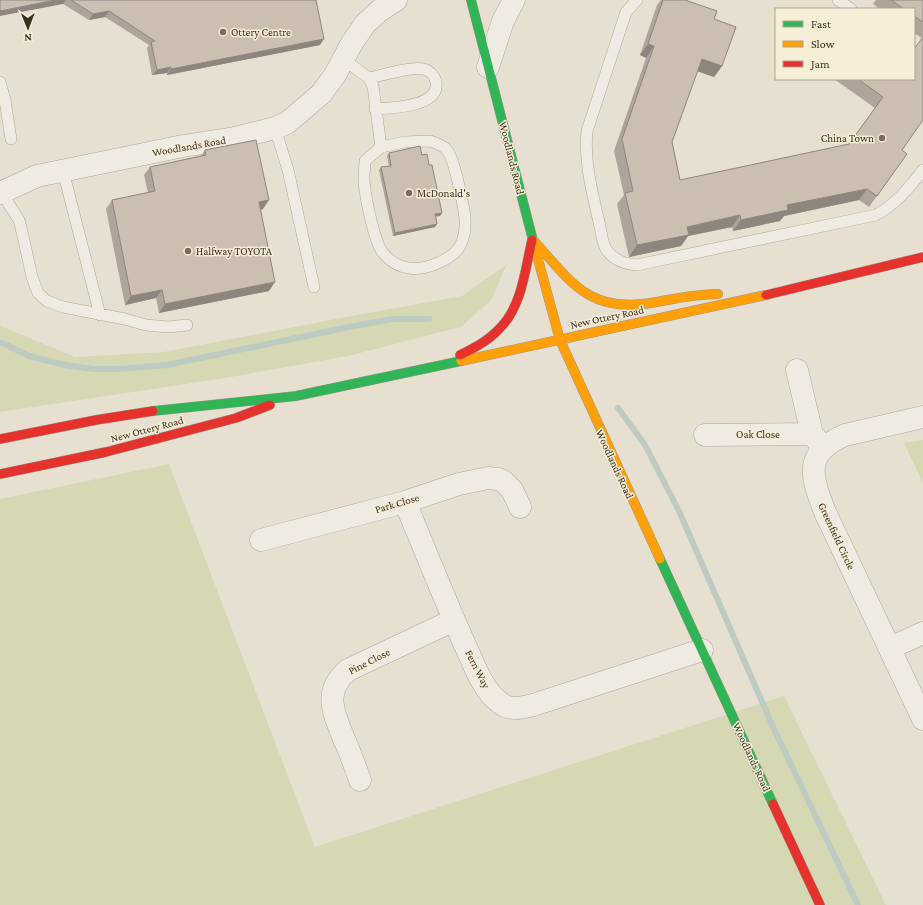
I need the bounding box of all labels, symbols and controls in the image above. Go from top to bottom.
north arrow [8,8,48,48]
legend [775,8,915,80]
text: Fast [811,17,832,31]
place label: Ottery Centre [231,26,291,39]
marker: Ottery Centre [218,27,228,37]
text: N [24,32,32,44]
text: Slow [811,37,835,51]
text: Jam [810,57,830,71]
street label: Woodlands Road [497,120,527,196]
place label: China Town [821,132,874,144]
marker: China Town [877,133,887,143]
street label: Woodlands Road [151,134,227,158]
place label: McDonald's [417,187,470,199]
marker: McDonald's [404,188,414,198]
place label: Halfway TOYOTA [196,245,273,258]
marker: Halfway TOYOTA [183,246,193,256]
street label: New Ottery Road [569,303,645,332]
street label: New Ottery Road [109,413,185,445]
street label: Woodlands Road [594,428,636,501]
street label: Oak Close [736,428,780,440]
street label: Park Close [373,491,421,515]
street label: Greenfield Circle [816,500,858,572]
street label: Pine Close [346,645,392,677]
street label: Fern Way [462,648,493,692]
street label: Woodlands Road [731,721,773,794]

